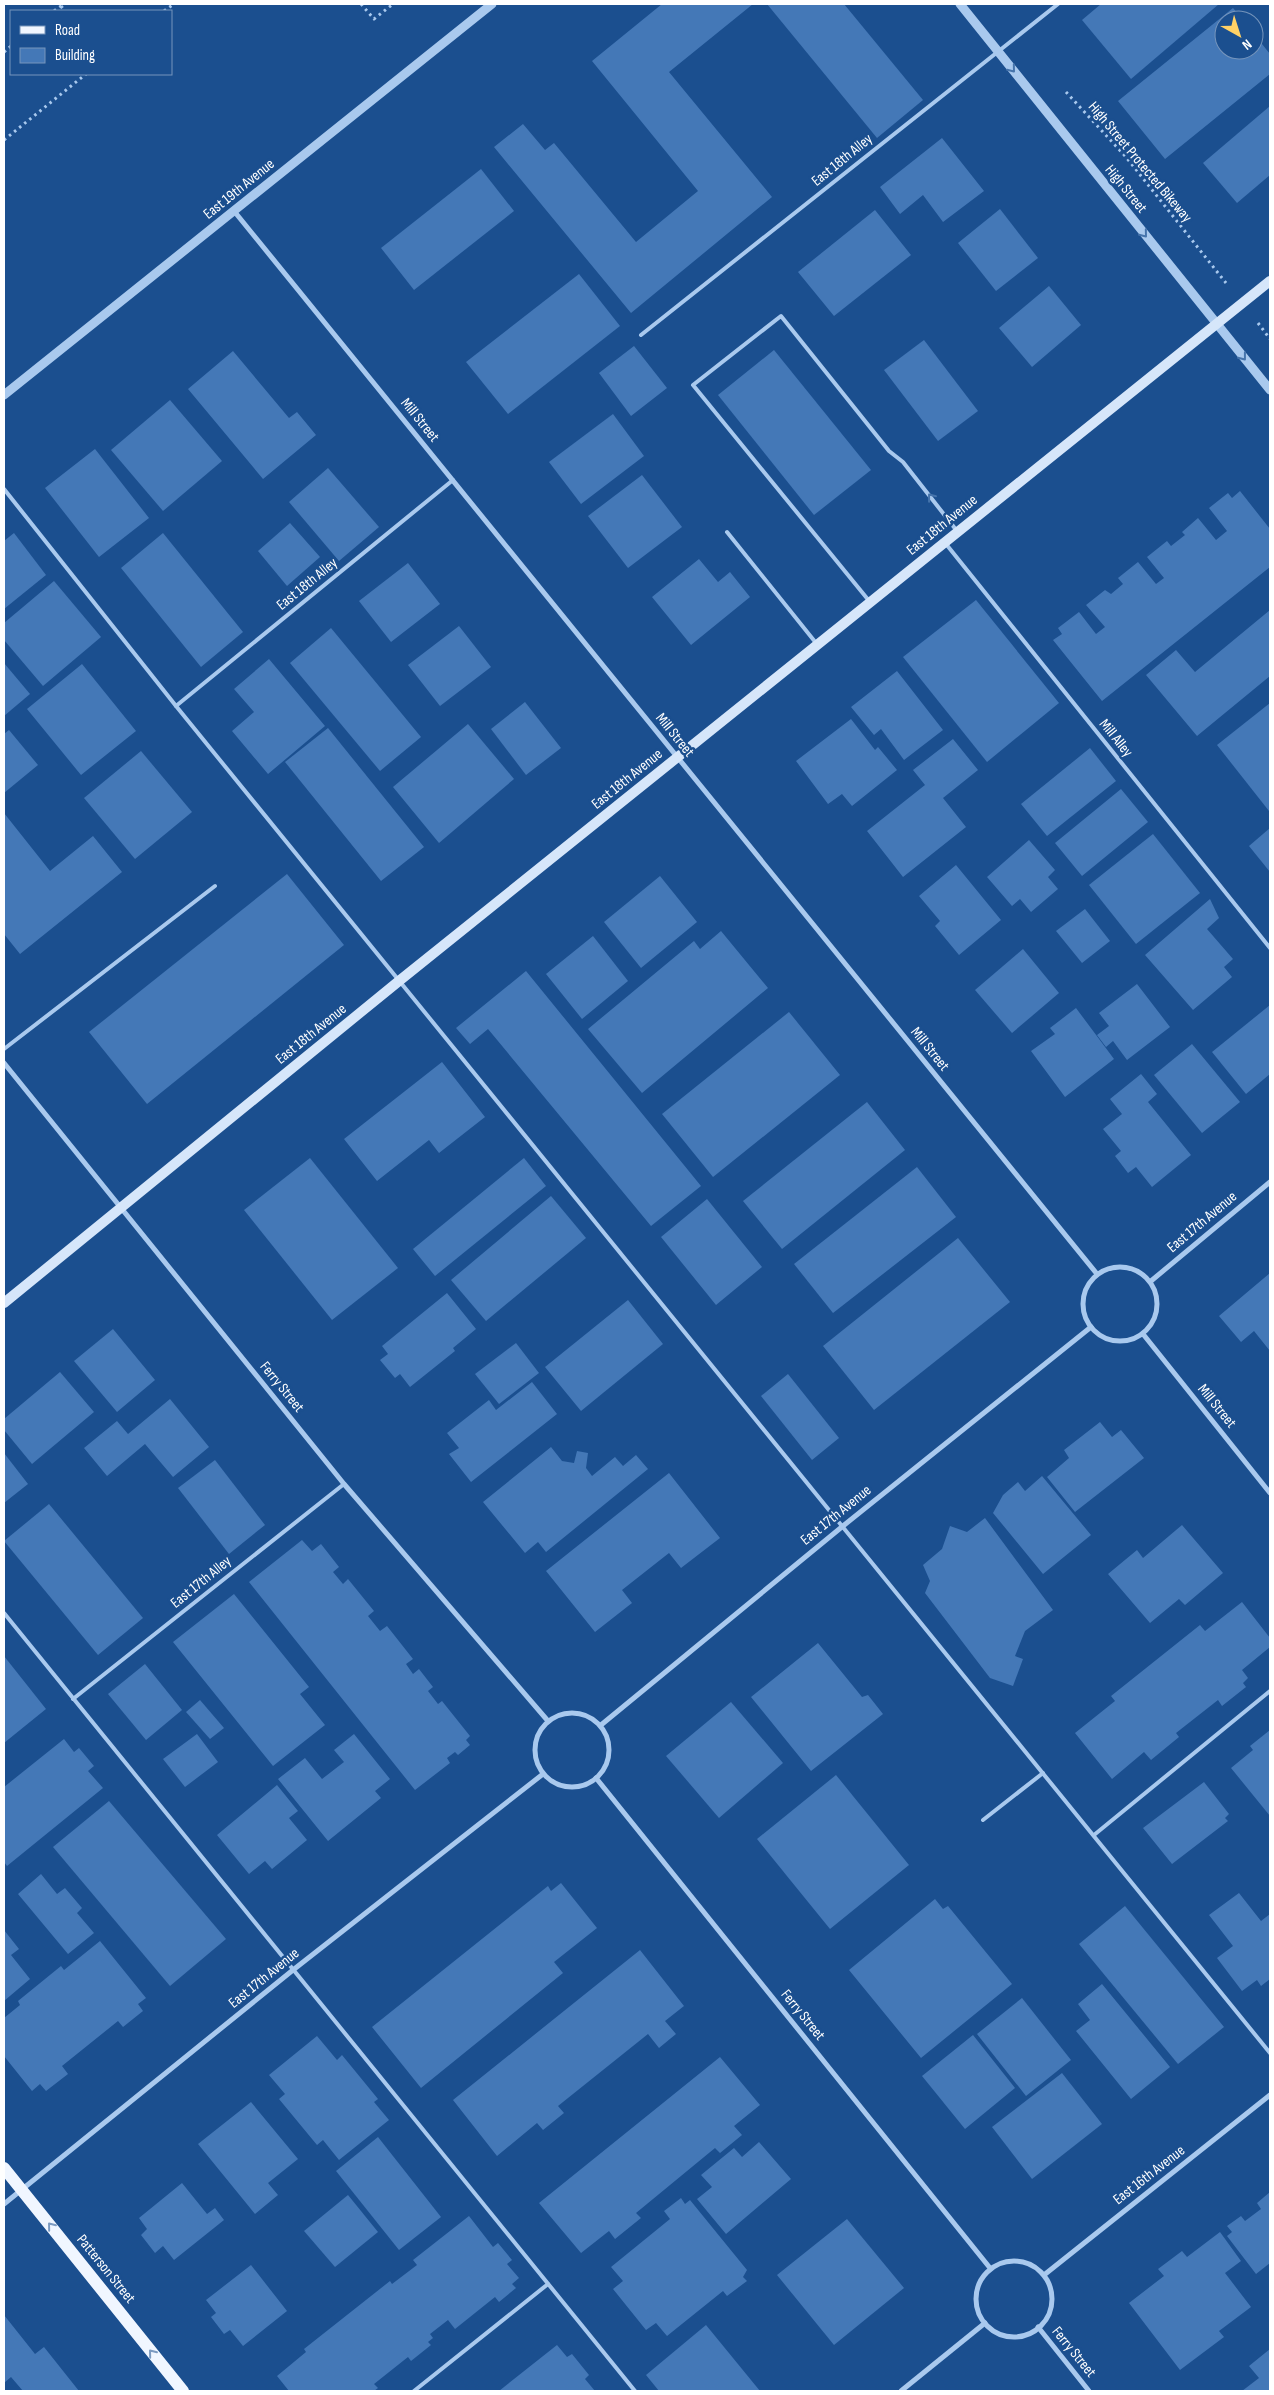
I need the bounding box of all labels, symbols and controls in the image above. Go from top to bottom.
legend [10,10,172,75]
north arrow [1214,10,1264,60]
text: Road [55,21,80,40]
text: N [1239,36,1255,54]
text: Building [55,46,95,65]
one-way arrow [1007,63,1015,72]
street label: High Street Protected Bikeway [1084,98,1196,226]
street label: East 18th Alley [808,129,877,190]
street label: East 19th Avenue [200,155,278,223]
street label: High Street [1101,161,1151,217]
one-way arrow [1139,228,1147,237]
one-way arrow [1238,351,1246,360]
street label: Mill Street [396,394,444,446]
street label: East 18th Avenue [903,491,981,559]
one-way arrow [928,494,936,503]
street label: East 18th Alley [273,553,342,614]
street label: Mill Street [651,709,699,761]
street label: Mill Alley [1095,715,1137,761]
street label: East 18th Avenue [588,745,666,813]
street label: East 18th Avenue [272,1000,350,1068]
street label: Mill Street [906,1023,954,1075]
street label: East 17th Avenue [1163,1187,1241,1257]
street label: Ferry Street [256,1358,309,1417]
street label: Mill Street [1193,1380,1241,1432]
street label: East 17th Avenue [797,1481,875,1549]
street label: East 17th Alley [167,1552,235,1612]
street label: East 17th Avenue [225,1944,303,2012]
street label: Ferry Street [777,1986,830,2045]
street label: East 16th Avenue [1109,2141,1189,2209]
one-way arrow [48,2223,56,2232]
street label: Patterson Street [72,2231,140,2308]
street label: Ferry Street [1048,2323,1101,2382]
one-way arrow [150,2350,158,2359]

